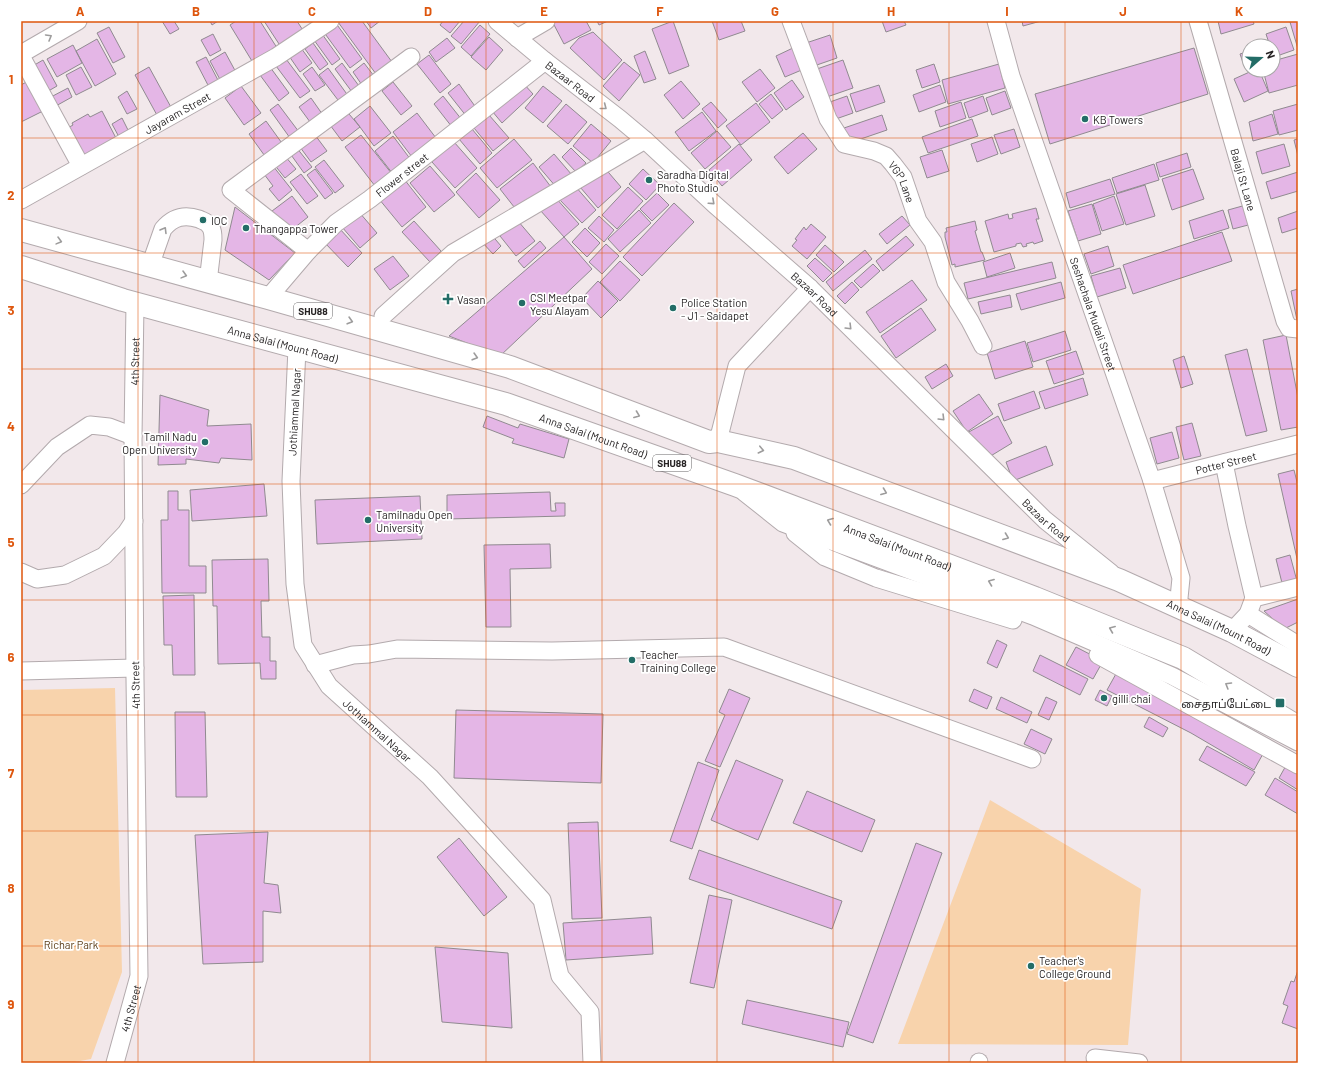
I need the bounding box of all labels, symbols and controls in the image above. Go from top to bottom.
text: A [76,3,85,19]
text: B [192,3,200,19]
text: C [308,3,316,19]
text: D [424,3,432,19]
text: E [540,3,548,19]
text: F [656,3,664,19]
text: G [771,3,779,19]
text: H [887,3,895,19]
text: I [1005,3,1009,19]
text: J [1119,3,1127,19]
text: K [1235,3,1243,19]
one-way arrow [45,35,53,42]
north arrow [1241,38,1281,78]
text: N [1264,49,1278,60]
street label: Bazaar Road [543,58,598,104]
text: 1 [9,71,13,87]
street label: Jayaram Street [142,89,212,136]
one-way arrow [600,102,607,109]
place label: KB Towers [1093,113,1143,126]
marker: KB Towers [1080,114,1090,124]
street label: Balaji St Lane [1229,147,1259,212]
street label: Flower street [373,149,430,199]
street label: VGP Lane [886,158,918,204]
place label: Saradha Digital Photo Studio [657,168,729,194]
marker: Saradha Digital Photo Studio [644,175,654,185]
text: 2 [7,187,15,203]
one-way arrow [707,197,715,205]
place label: IOC [211,214,227,227]
marker: IOC [198,215,208,225]
place label: Thangappa Tower [254,222,338,235]
marker: Thangappa Tower [241,223,251,233]
one-way arrow [160,227,167,234]
one-way arrow [55,236,62,245]
street label: Seshachala Mudali Street [1068,255,1120,373]
street label: Bazaar Road [789,268,841,319]
one-way arrow [180,270,187,279]
place label: CSI Meetpar Yesu Alayam [530,291,589,317]
marker: Vasan [442,293,454,305]
place label: Vasan [457,293,485,306]
place label: Police Station - J1 - Saidapet [681,296,749,322]
marker: CSI Meetpar Yesu Alayam [517,298,527,308]
text: 3 [7,302,15,318]
road number: SHU88 [294,303,332,319]
marker: Police Station - J1 - Saidapet [668,303,678,313]
one-way arrow [346,316,353,325]
street label: Anna Salai (Mount Road) [226,322,340,365]
one-way arrow [844,322,852,330]
street label: 4th Street [127,337,141,386]
one-way arrow [472,352,478,360]
street label: Jothiammal Nagar [285,368,303,456]
street label: Anna Salai (Mount Road) [538,410,649,460]
one-way arrow [634,411,641,419]
one-way arrow [937,414,945,421]
text: 4 [7,418,15,434]
place label: Tamil Nadu Open University [122,430,197,456]
marker: Tamil Nadu Open University [200,437,210,447]
one-way arrow [758,446,764,454]
street label: Potter Street [1194,448,1257,476]
road number: SHU88 [653,455,691,471]
one-way arrow [881,487,888,495]
street label: Bazaar Road [1020,495,1073,544]
place label: Tamilnadu Open University [376,508,452,534]
marker: Tamilnadu Open University [363,515,373,525]
one-way arrow [826,517,833,525]
street label: Anna Salai (Mount Road) [842,520,953,572]
one-way arrow [1002,533,1009,541]
text: 5 [7,534,15,550]
one-way arrow [987,578,994,586]
street label: Anna Salai (Mount Road) [1165,596,1273,657]
one-way arrow [1108,626,1115,634]
place label: Teacher Training College [640,648,716,674]
text: 6 [8,649,15,665]
marker: Teacher Training College [627,655,637,665]
street label: 4th Street [128,661,142,709]
one-way arrow [1225,683,1232,690]
place label: gilli chai [1112,692,1151,705]
marker: gilli chai [1099,693,1109,703]
street label: Jothiammal Nagar [341,696,415,764]
place label: சைதாப்பேட்டை [1181,697,1271,712]
marker: சைதாப்பேட்டை [1274,697,1286,709]
text: 7 [8,765,15,781]
text: 8 [7,880,15,896]
park label: Richar Park [44,938,99,951]
place label: Teacher's College Ground [1039,954,1111,980]
marker: Teacher's College Ground [1026,961,1036,971]
street label: 4th Street [117,983,143,1033]
text: 9 [8,996,15,1012]

